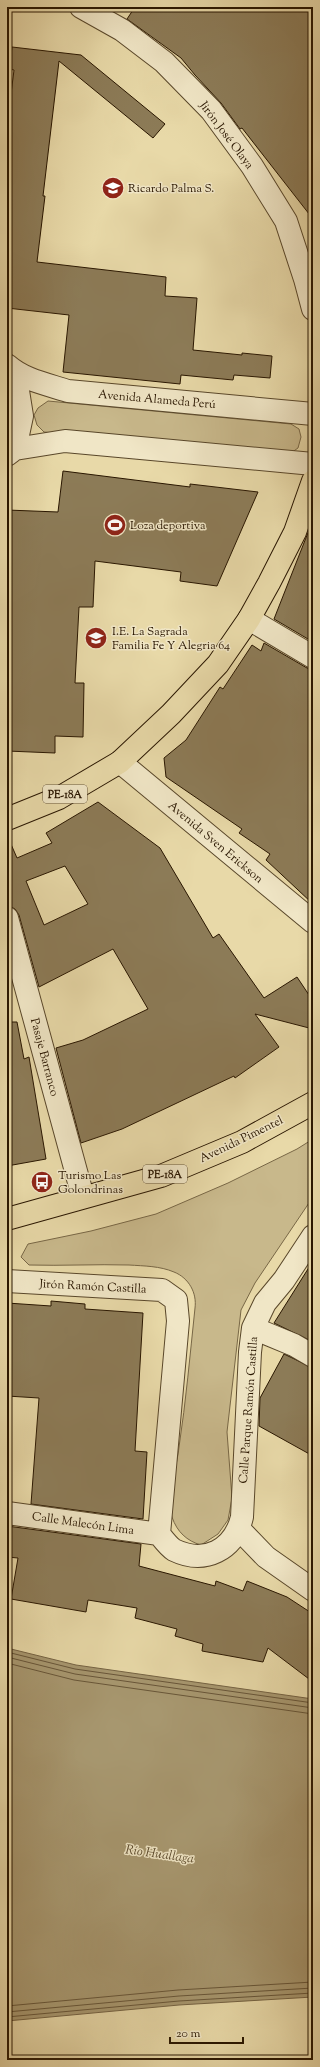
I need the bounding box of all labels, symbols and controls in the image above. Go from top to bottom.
street label: Jirón José Olaya [194,97,258,174]
school or university icon: Ricardo Palma S. [100,175,126,201]
place label: Ricardo Palma S. [128,180,214,198]
street label: Avenida Alameda Perú [97,386,217,414]
sports icon: Loza deportiva [102,512,128,538]
place label: Loza deportiva [130,517,206,535]
place label: I.E. La Sagrada Familia Fe Y Alegria 64 [112,623,230,655]
school or university icon: I.E. La Sagrada Familia Fe Y Alegria 64 [83,625,109,651]
road number: PE-18A [43,785,87,803]
street label: Avenida Sven Erickson [164,797,267,888]
street label: Pasaje Barranco [25,1016,63,1099]
street label: Avenida Pimentel [196,1112,287,1168]
road number: PE-18A [143,1165,187,1183]
place label: Turismo Las Golondrinas [58,1167,123,1199]
bus stop icon: Turismo Las Golondrinas [29,1169,55,1195]
street label: Jirón Ramón Castilla [38,1275,147,1299]
street label: Calle Parque Ramón Castilla [235,1335,263,1484]
street label: Calle Malecón Lima [31,1508,136,1540]
water label: Río Huallaga [124,1841,195,1869]
scale bar [170,2019,243,2045]
text: 20 m [176,2025,201,2043]

